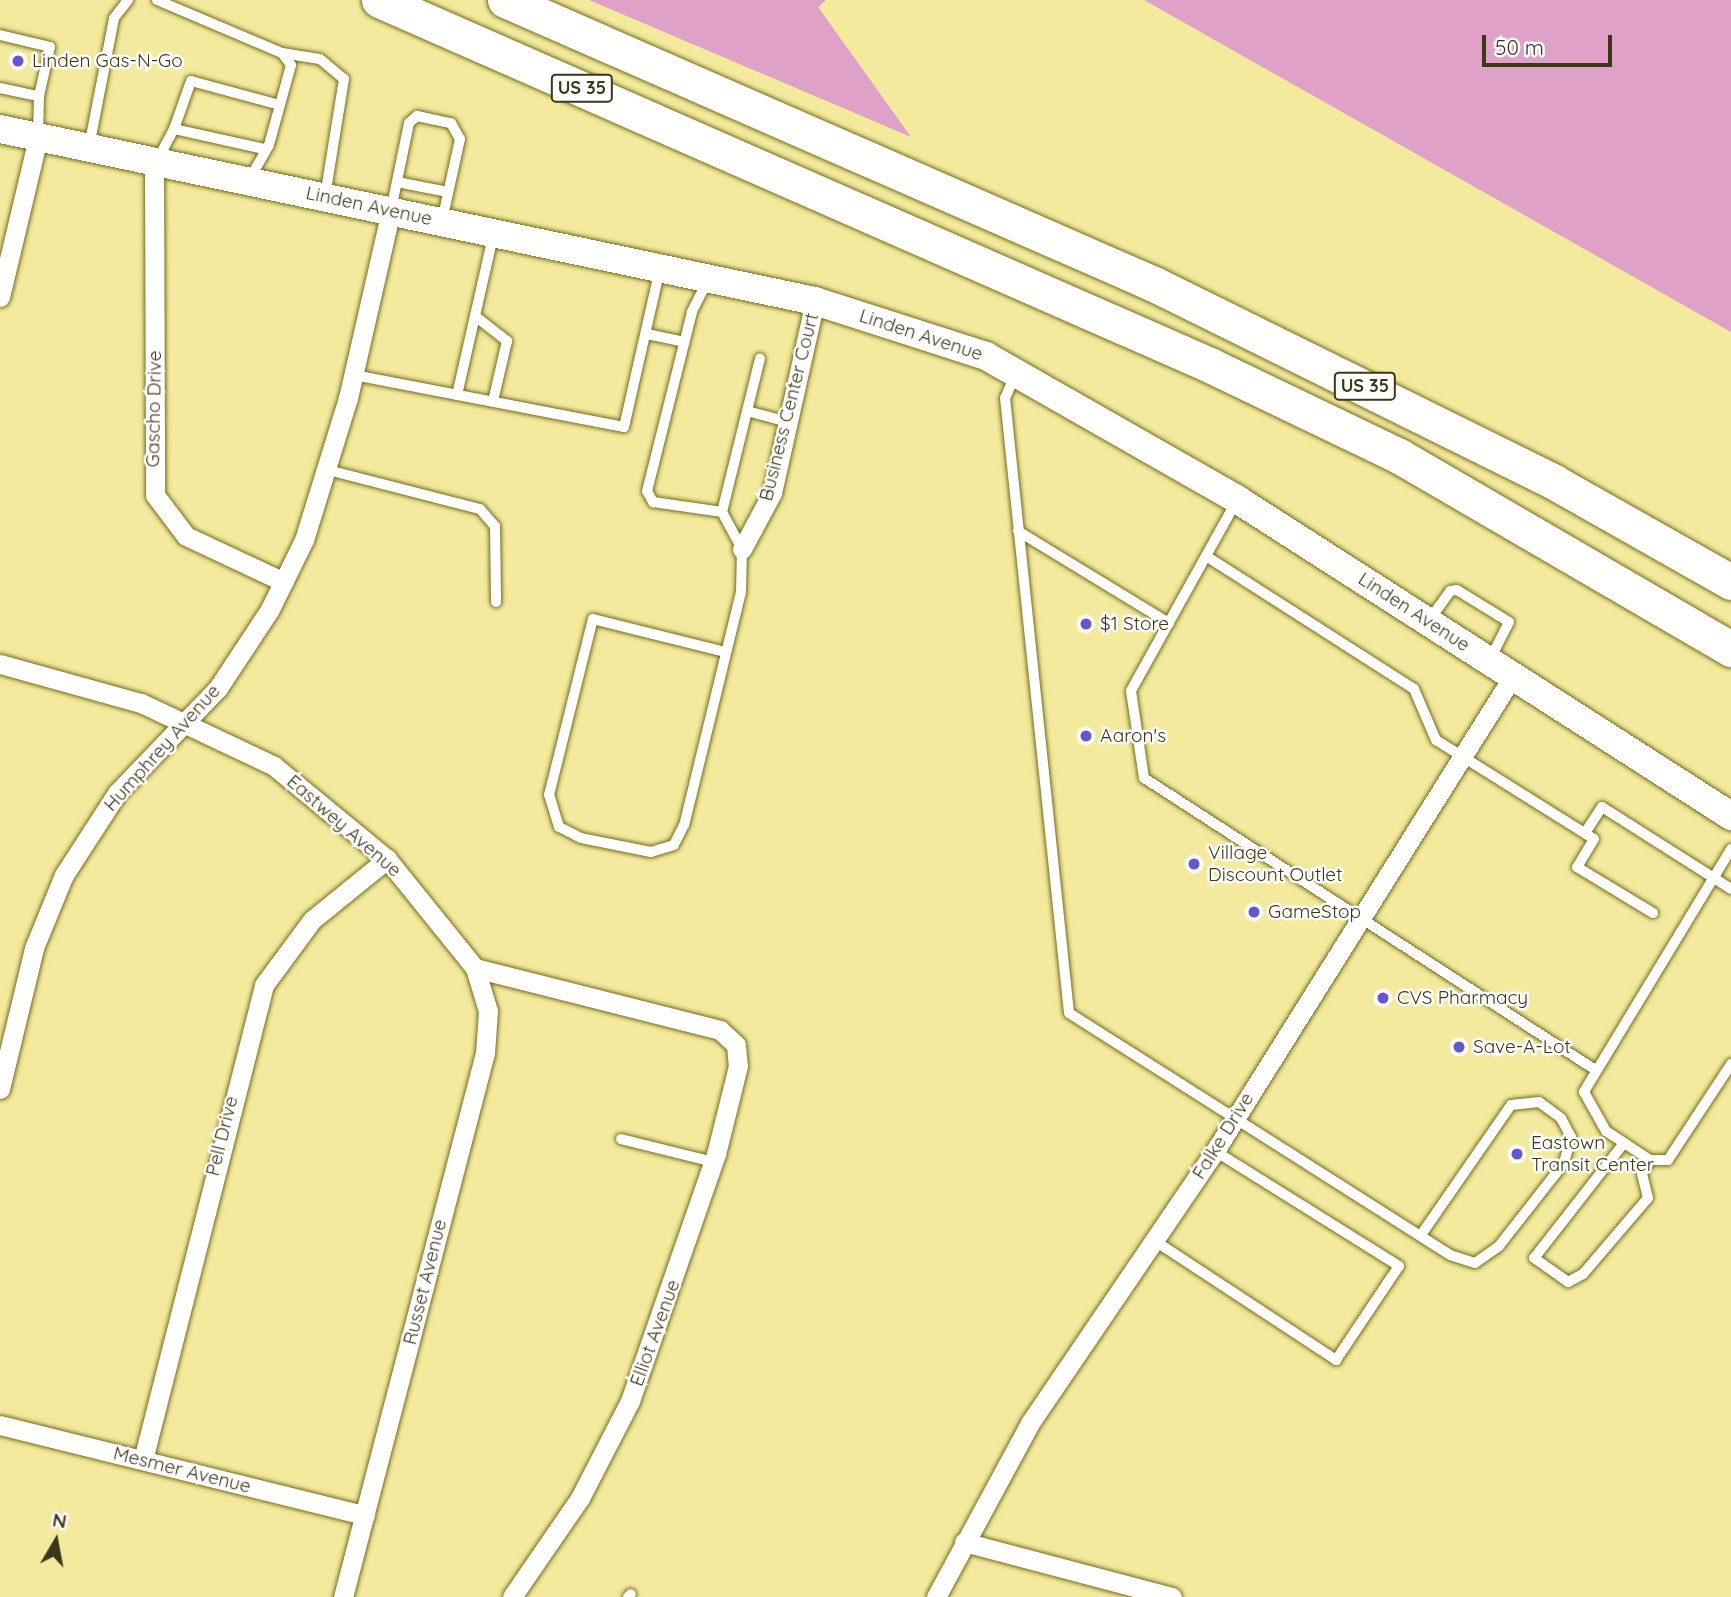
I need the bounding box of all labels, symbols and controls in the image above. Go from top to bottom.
scale bar [1486,21,1616,65]
text: 50 m [1495,34,1544,60]
place label: Linden Gas-N-Go [32,50,183,72]
marker: Linden Gas-N-Go [10,53,26,69]
road number: US 35 [550,74,614,102]
street label: Linden Avenue [304,181,434,231]
street label: Linden Avenue [856,304,986,366]
street label: Business Center Court [755,311,823,503]
street label: Gascho Drive [142,350,166,468]
road number: US 35 [1334,372,1396,400]
street label: Linden Avenue [1354,567,1474,657]
place label: $1 Store [1100,613,1169,635]
marker: $1 Store [1078,616,1094,632]
street label: Humphrey Avenue [99,680,225,816]
place label: Aaron's [1100,725,1166,747]
marker: Aaron's [1078,728,1094,744]
street label: Eastwey Avenue [282,770,406,882]
place label: Village Discount Outlet [1208,842,1343,886]
marker: Village Discount Outlet [1186,856,1202,872]
place label: GameStop [1268,901,1361,923]
marker: GameStop [1246,904,1262,920]
place label: CVS Pharmacy [1397,987,1528,1009]
marker: CVS Pharmacy [1375,990,1391,1006]
place label: Save-A-Lot [1473,1036,1571,1058]
marker: Save-A-Lot [1451,1039,1467,1055]
street label: Falke Drive [1187,1089,1259,1183]
street label: Pell Drive [201,1094,243,1178]
place label: Eastown Transit Center [1531,1132,1654,1176]
marker: Eastown Transit Center [1509,1146,1525,1162]
street label: Russet Avenue [398,1217,452,1347]
street label: Elliot Avenue [625,1277,685,1389]
street label: Mesmer Avenue [111,1442,253,1498]
north arrow [21,1506,91,1576]
text: N [51,1507,69,1533]

